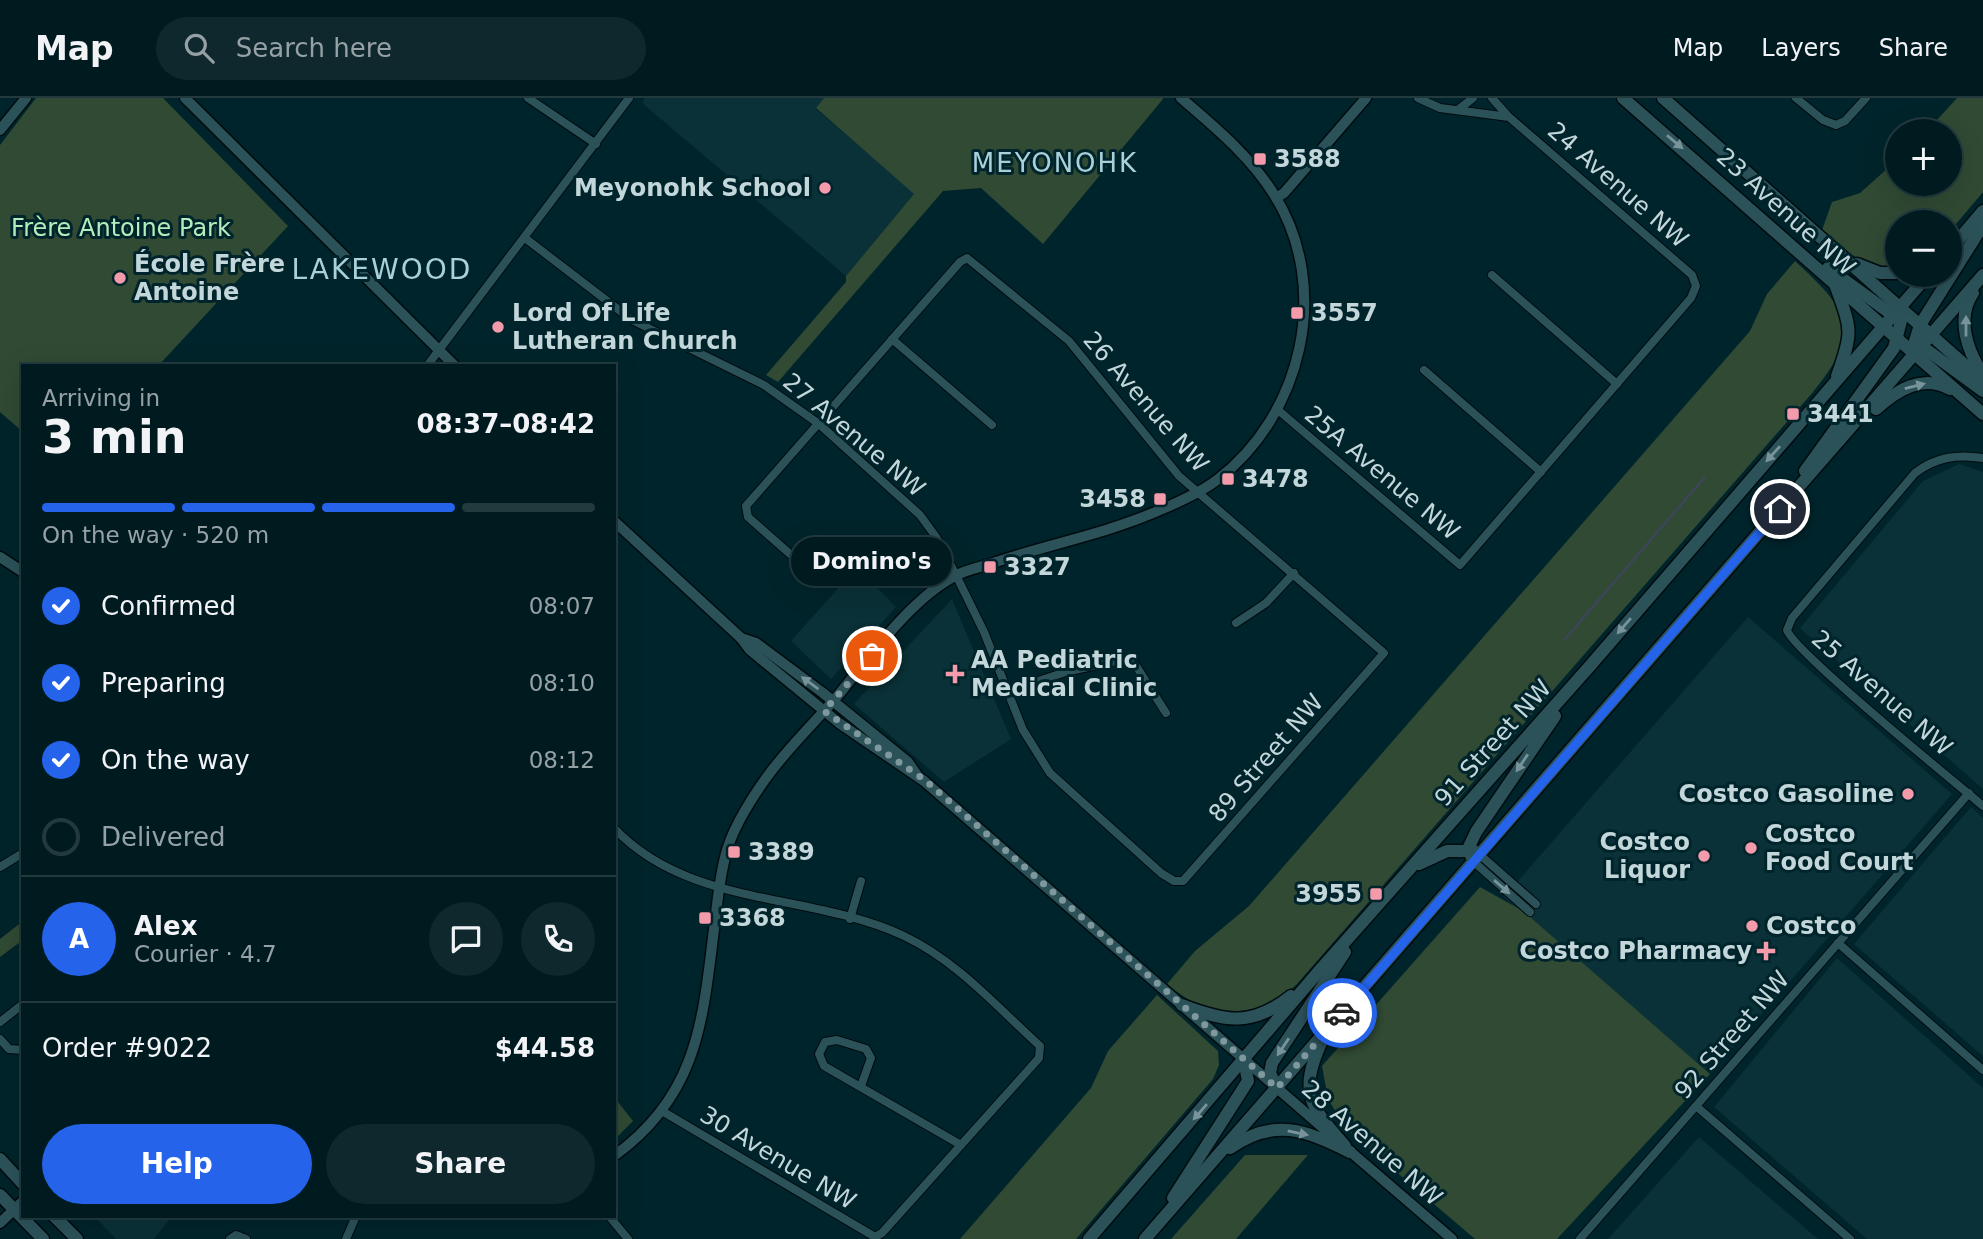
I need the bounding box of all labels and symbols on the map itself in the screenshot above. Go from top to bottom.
street label: 24 Avenue NW [1542,116,1694,254]
one-way arrow [1666,134,1684,149]
street label: 23 Avenue NW [1711,142,1861,282]
place label: 3588 [1274,145,1341,173]
district label: MEYONOHK [972,148,1138,178]
marker: 3588 [1252,151,1268,167]
place label: Meyonohk School [574,174,811,202]
marker: Meyonohk School [817,180,833,196]
park label: Frère Antoine Park [11,214,231,242]
place label: École Frère Antoine [134,249,285,306]
district label: LAKEWOOD [292,253,472,286]
marker: École Frère Antoine [112,270,128,286]
place label: Lord Of Life Lutheran Church [512,299,738,355]
place label: 3557 [1311,299,1378,327]
marker: 3557 [1289,305,1305,321]
one-way arrow [1960,315,1972,337]
marker: Lord Of Life Lutheran Church [490,319,506,335]
street label: 26 Avenue NW [1077,326,1215,478]
street label: 27 Avenue NW [777,367,931,503]
one-way arrow [1904,380,1926,391]
street label: 25A Avenue NW [1299,400,1465,546]
place label: 3441 [1807,400,1874,428]
marker: 3441 [1785,406,1801,422]
one-way arrow [1765,445,1781,462]
place label: 3478 [1242,465,1309,493]
marker: 3478 [1220,471,1236,487]
pin [1750,479,1810,539]
place label: 3458 [1079,485,1146,513]
marker: 3458 [1152,491,1168,507]
callout: Domino's [792,537,952,586]
place label: 3327 [1004,553,1071,581]
marker: 3327 [982,559,998,575]
one-way arrow [1617,618,1632,635]
street label: 25 Avenue NW [1806,624,1958,762]
pin [842,626,902,686]
place label: AA Pediatric Medical Clinic [971,646,1157,702]
marker: AA Pediatric Medical Clinic [945,664,965,684]
street label: 91 Street NW [1429,674,1557,812]
one-way arrow [801,676,819,690]
street label: 89 Street NW [1203,688,1329,828]
one-way arrow [1515,754,1529,772]
place label: Costco Gasoline [1679,780,1894,808]
marker: Costco Gasoline [1900,786,1916,802]
place label: Costco Food Court [1765,820,1913,876]
place label: Costco Liquor [1599,828,1690,884]
place label: 3389 [748,838,815,866]
marker: Costco Food Court [1743,840,1759,856]
marker: 3389 [726,844,742,860]
marker: Costco Liquor [1696,848,1712,864]
one-way arrow [1493,879,1510,894]
place label: 3955 [1295,880,1362,908]
marker: 3955 [1368,886,1384,902]
place label: 3368 [719,904,786,932]
marker: 3368 [697,910,713,926]
place label: Costco [1766,912,1857,940]
marker: Costco [1744,918,1760,934]
place label: Costco Pharmacy [1519,937,1752,965]
marker: Costco Pharmacy [1758,943,1774,959]
street label: 92 Street NW [1669,965,1795,1105]
courier [1307,978,1377,1048]
one-way arrow [1276,1037,1289,1057]
street label: 28 Avenue NW [1296,1074,1448,1212]
street label: 30 Avenue NW [695,1101,861,1215]
one-way arrow [1193,1103,1208,1120]
one-way arrow [1287,1128,1309,1139]

